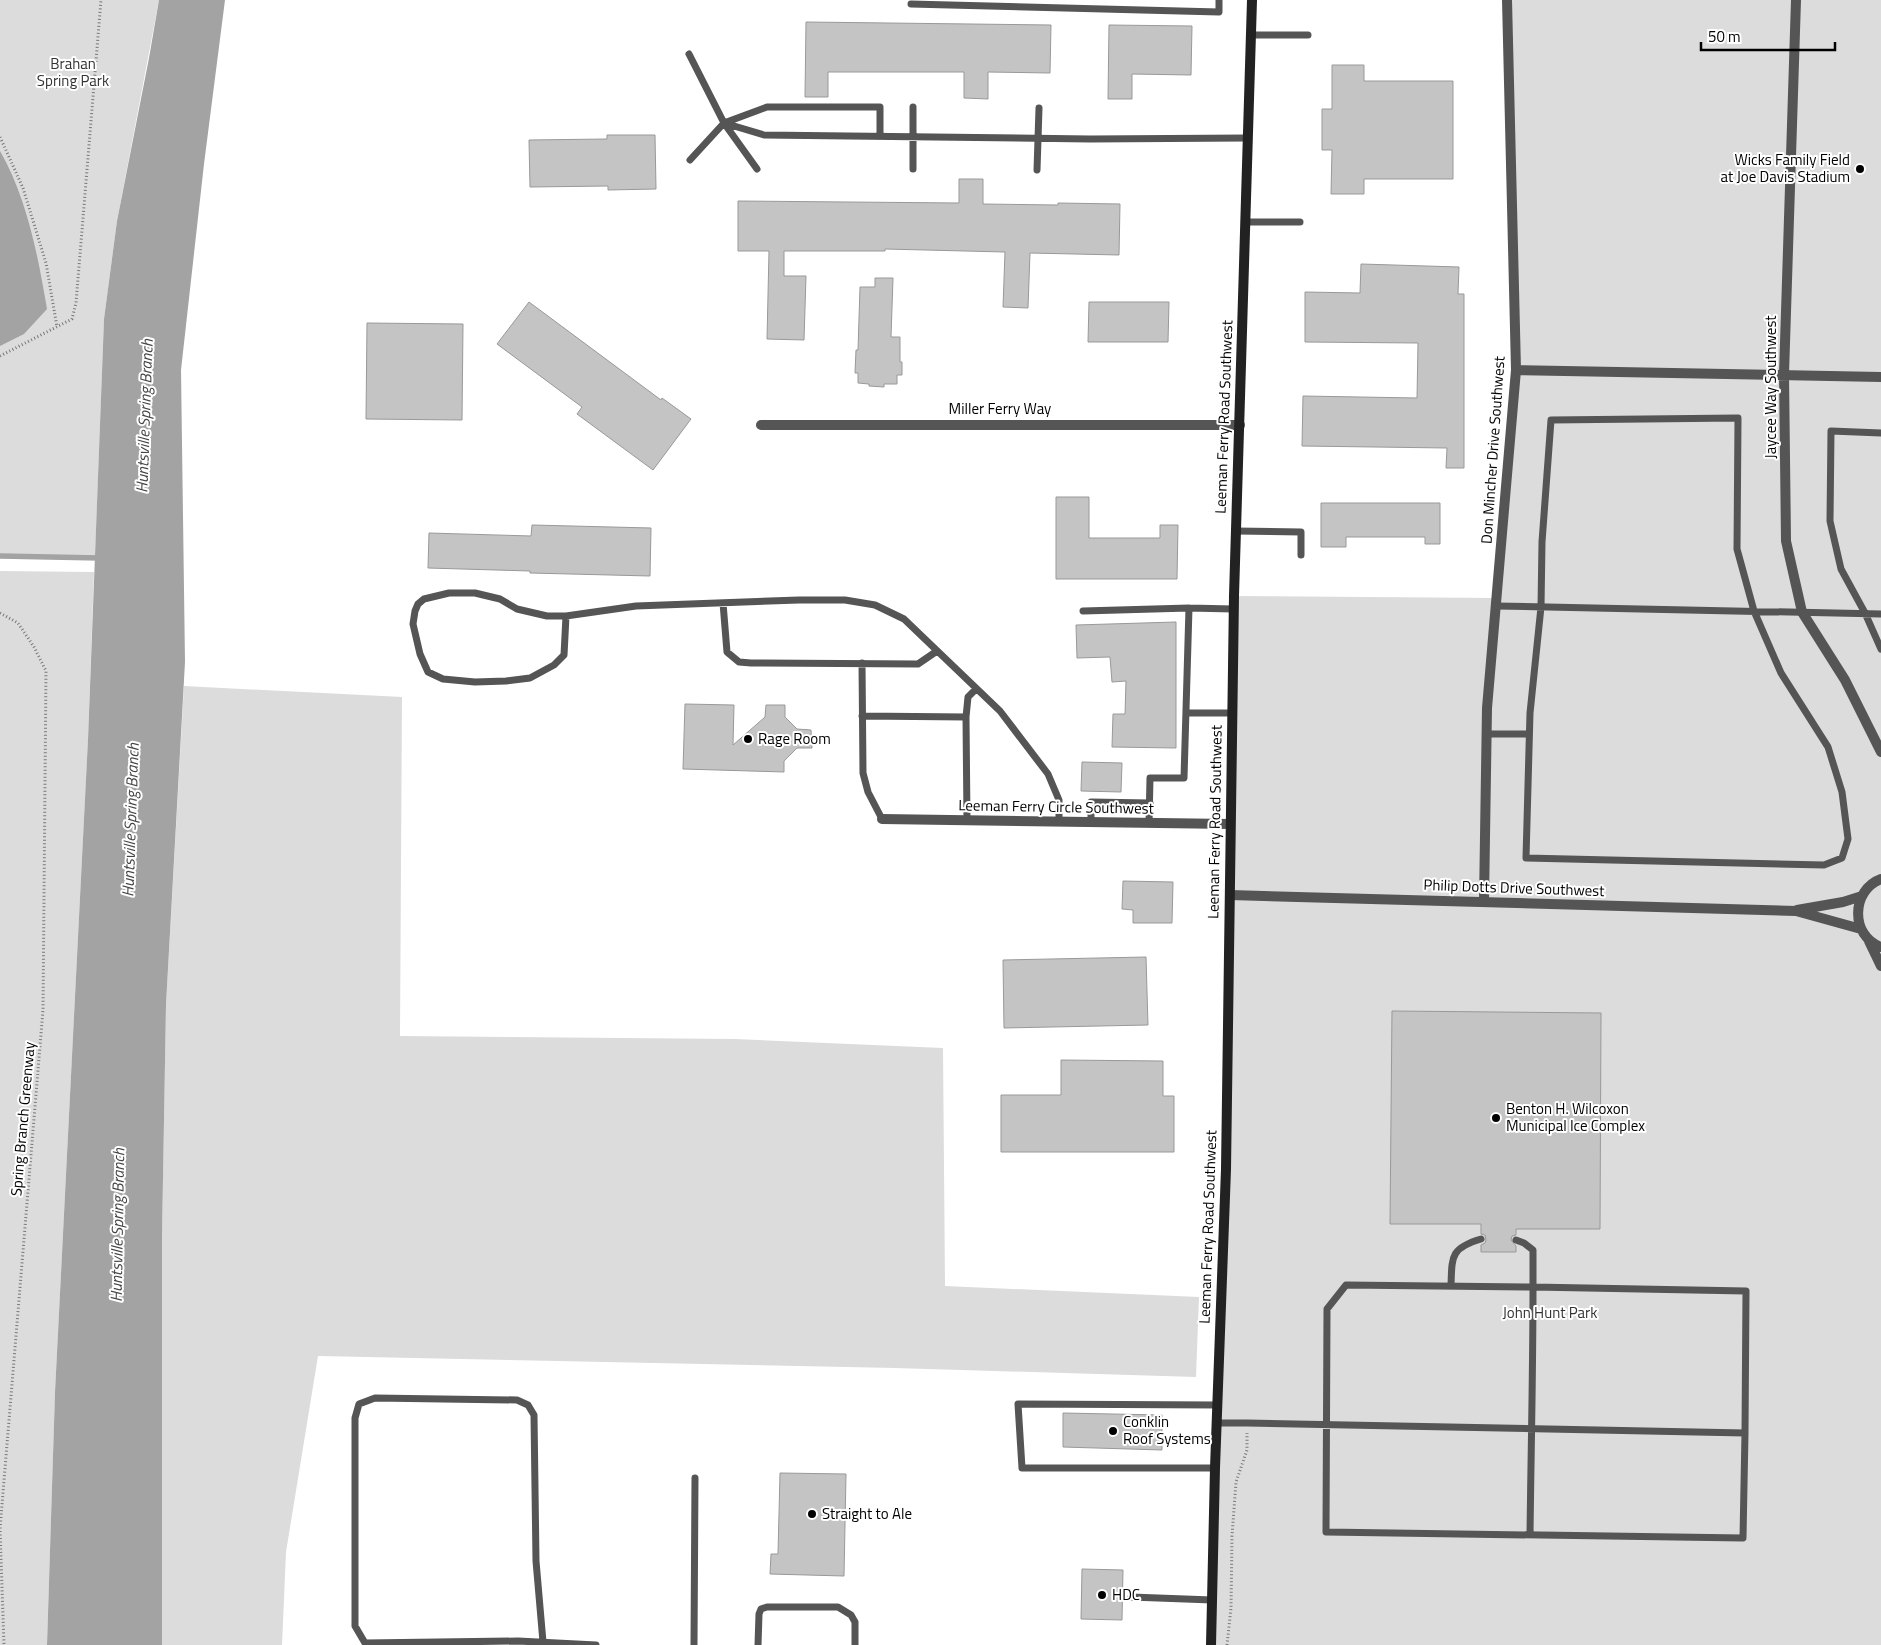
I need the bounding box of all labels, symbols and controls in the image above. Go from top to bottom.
scale bar [1701,20,1835,52]
text: 50 m [1708,25,1741,48]
park label: Brahan Spring Park [37,52,109,92]
place label: Wicks Family Field at Joe Davis Stadium [1720,148,1850,188]
marker: Wicks Family Field at Joe Davis Stadium [1854,163,1866,175]
street label: Jaycee Way Southwest [1759,315,1782,459]
street label: Leeman Ferry Road Southwest [1209,319,1238,514]
water label: Huntsville Spring Branch [129,338,159,493]
street label: Don Mincher Drive Southwest [1474,355,1511,545]
street label: Miller Ferry Way [949,397,1051,420]
street label: Leeman Ferry Road Southwest [1201,724,1228,919]
place label: Rage Room [758,727,831,750]
marker: Rage Room [742,733,754,745]
water label: Huntsville Spring Branch [115,742,145,897]
street label: Leeman Ferry Circle Southwest [958,793,1155,820]
street label: Philip Dotts Drive Southwest [1423,873,1606,902]
street label: Spring Branch Greenway [4,1041,41,1197]
place label: Benton H. Wilcoxon Municipal Ice Complex [1506,1097,1645,1137]
marker: Benton H. Wilcoxon Municipal Ice Complex [1490,1112,1502,1124]
street label: Leeman Ferry Road Southwest [1193,1129,1222,1324]
water label: Huntsville Spring Branch [104,1147,130,1302]
park label: John Hunt Park [1503,1301,1597,1324]
place label: Conklin Roof Systems [1123,1410,1211,1450]
marker: Conklin Roof Systems [1107,1425,1119,1437]
place label: Straight to Ale [822,1502,912,1525]
marker: Straight to Ale [806,1508,818,1520]
place label: HDC [1112,1583,1140,1606]
marker: HDC [1096,1589,1108,1601]

